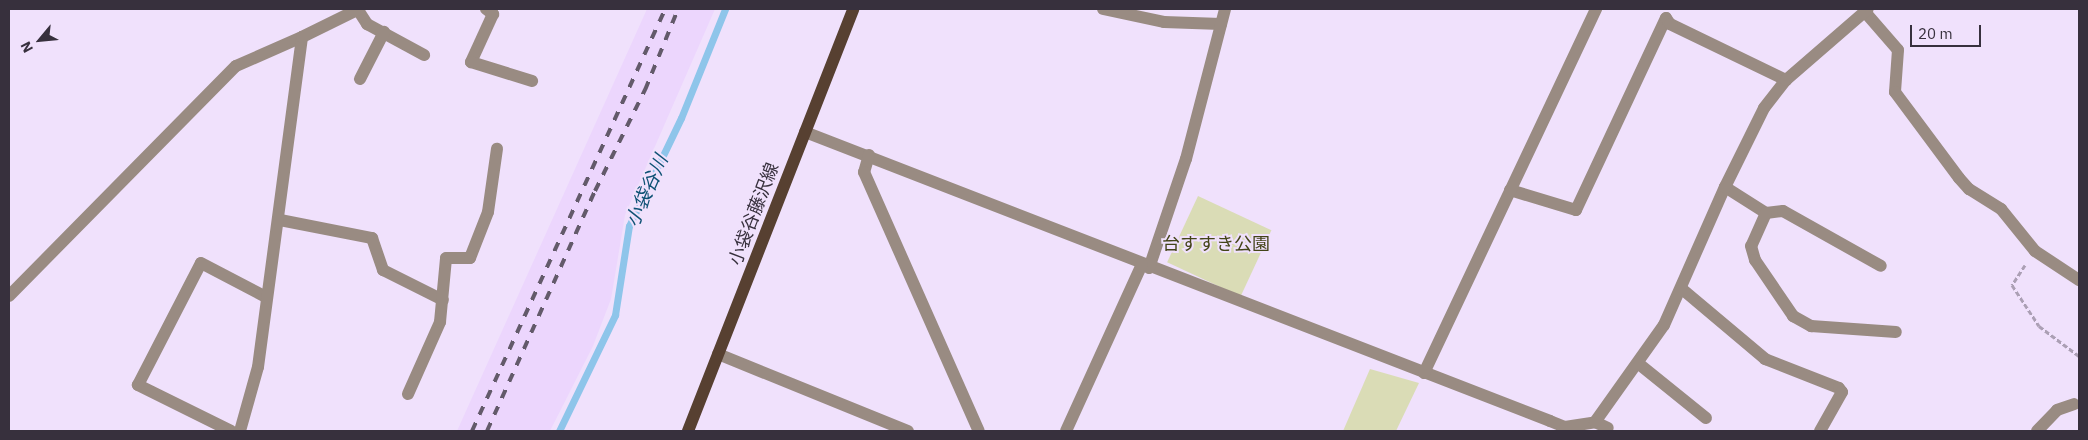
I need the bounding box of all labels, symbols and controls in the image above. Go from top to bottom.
north arrow [15,15,65,65]
scale bar [1913,15,1984,47]
text: 20 m [1918,24,1953,43]
text: N [16,38,37,56]
water label: 小袋谷川 [621,152,673,230]
street label: 小袋谷藤沢線 [725,160,783,268]
park label: 台すすき公園 [1162,233,1270,255]

